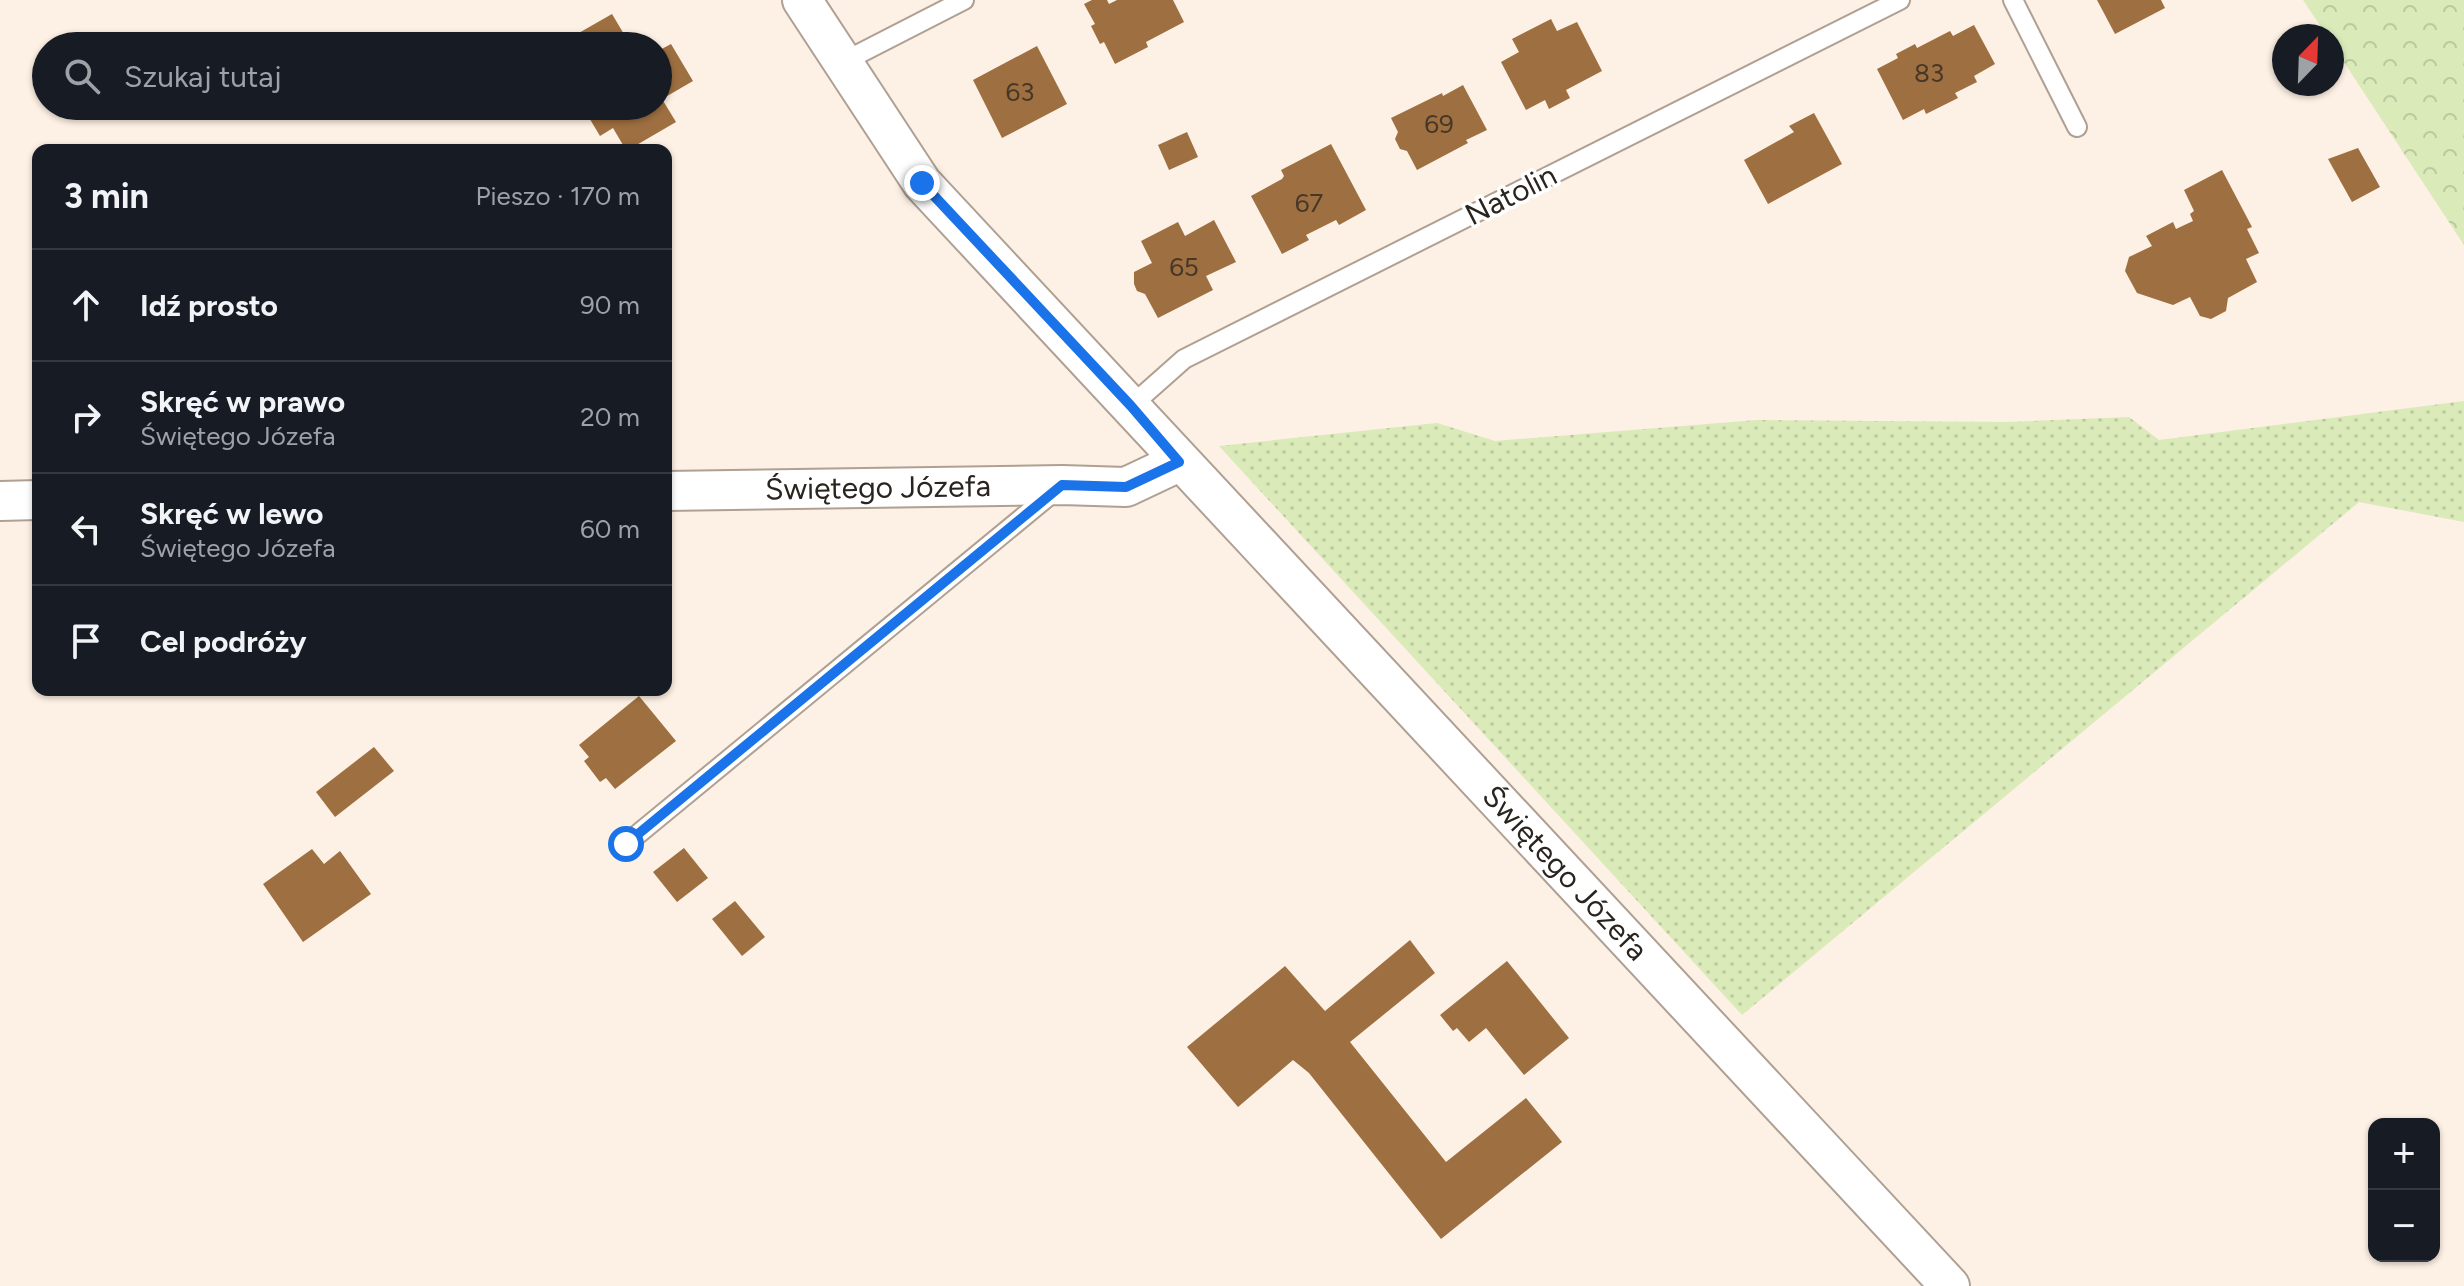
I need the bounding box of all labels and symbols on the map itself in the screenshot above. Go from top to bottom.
north arrow [2272,24,2344,96]
house number: 83 [1914,57,1944,89]
house number: 63 [1006,76,1034,108]
house number: 69 [1424,108,1454,140]
street label: Natolin [1459,156,1563,233]
route end [904,165,940,201]
house number: 67 [1295,187,1323,219]
house number: 65 [1169,251,1199,283]
street label: Świętego Józefa [765,467,991,507]
street label: Świętego Józefa [1475,777,1656,968]
route start [608,826,644,862]

